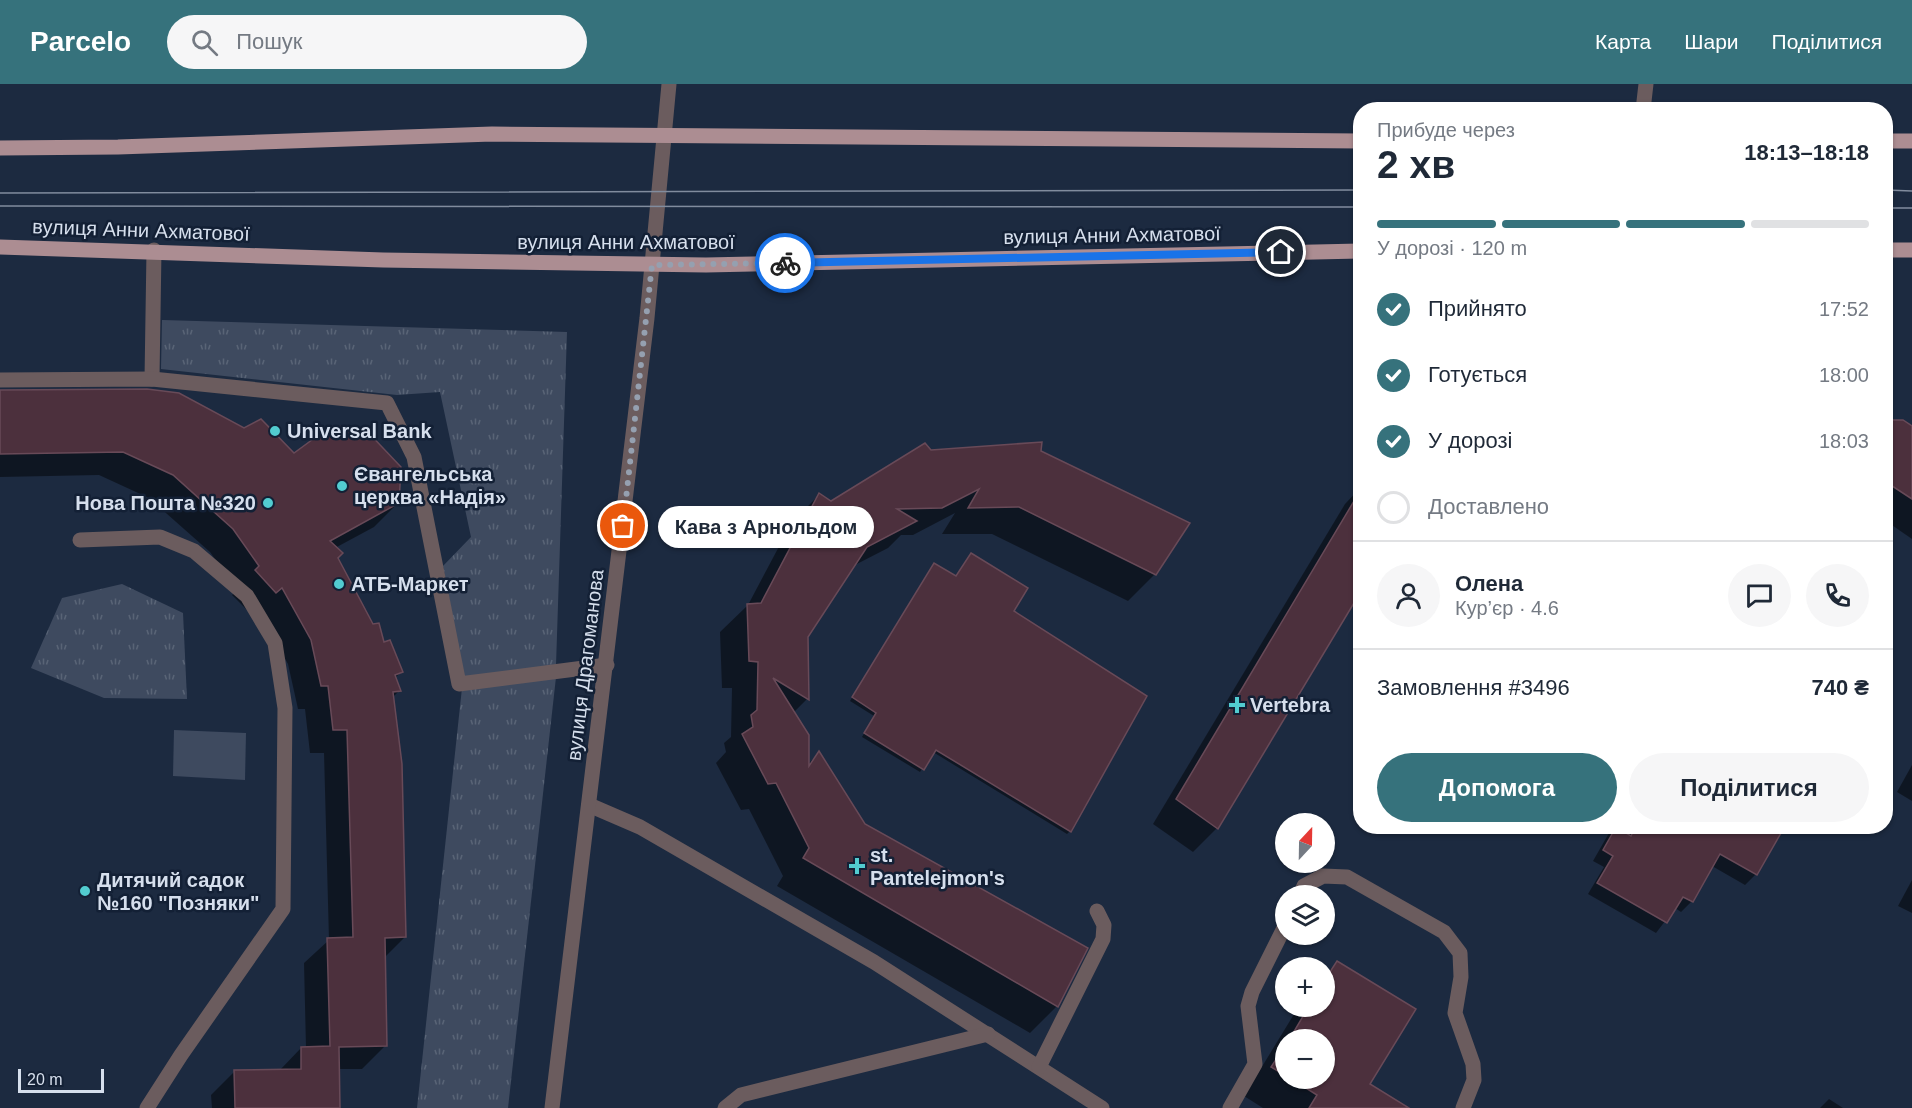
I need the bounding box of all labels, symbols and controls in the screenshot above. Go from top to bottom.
search box [167,15,587,69]
text: Parcelo [30,26,131,57]
icon: search [188,26,221,59]
text: Пошук [236,29,303,54]
text: Карта [1595,30,1651,53]
text: Шари [1684,30,1739,53]
text: Поділитися [1772,30,1882,53]
text: Прибуде через [1377,119,1515,141]
text: 18:13–18:18 [1744,140,1869,165]
text: 2 хв [1377,143,1455,186]
street label: вулиця Анни Ахматової [32,215,251,245]
street label: вулиця Анни Ахматової [1003,222,1221,248]
pin [1255,226,1306,277]
street label: вулиця Анни Ахматової [517,231,735,253]
courier [755,233,815,293]
icon: home [1264,235,1297,268]
text: У дорозі · 120 m [1377,237,1527,259]
icon: bike [769,247,802,280]
icon: check [1377,293,1410,326]
text: Прийнято [1428,296,1527,321]
text: 17:52 [1819,298,1869,320]
icon: check [1377,359,1410,392]
text: Готується [1428,362,1527,387]
text: 18:00 [1819,364,1869,386]
place label: Universal Bank [287,420,432,442]
marker: Universal Bank [268,424,282,438]
icon: check [1377,425,1410,458]
text: У дорозі [1428,428,1512,453]
text: 18:03 [1819,430,1869,452]
place label: Євангельська церква «Надія» [354,463,506,508]
marker: Євангельська церква «Надія» [335,479,349,493]
place label: Нова Пошта №320 [75,492,256,514]
text: Доставлено [1428,494,1549,519]
marker: Нова Пошта №320 [261,496,275,510]
pin [597,500,648,551]
callout: Кава з Арнольдом [659,505,875,547]
icon: bag [606,509,639,542]
text: Кава з Арнольдом [675,516,857,538]
button: person [1377,564,1440,627]
button: chat [1728,564,1791,627]
button: phone [1806,564,1869,627]
street label: вулиця Драгоманова [562,567,608,762]
text: Олена [1455,571,1523,596]
place label: АТБ-Маркет [351,573,469,595]
marker: АТБ-Маркет [332,577,346,591]
text: Кур’єр · 4.6 [1455,597,1559,619]
text: Замовлення #3496 [1377,675,1570,700]
text: 740 ₴ [1812,675,1869,700]
place label: Vertebra [1250,694,1331,716]
marker: Vertebra [1228,696,1246,714]
button: Допомога [1377,753,1617,822]
button: Поділитися [1629,753,1869,822]
north arrow [1275,813,1335,873]
map controls [1275,813,1335,1089]
place label: st. Pantelejmon's [870,844,1005,889]
marker: st. Pantelejmon's [848,857,866,875]
place label: Дитячий садок №160 "Позняки" [97,869,260,914]
marker: Дитячий садок №160 "Позняки" [78,884,92,898]
button: layers [1275,885,1335,945]
button: + [1275,957,1335,1017]
button: − [1275,1029,1335,1089]
scale bar [18,1066,104,1094]
text: 20 m [27,1071,63,1088]

